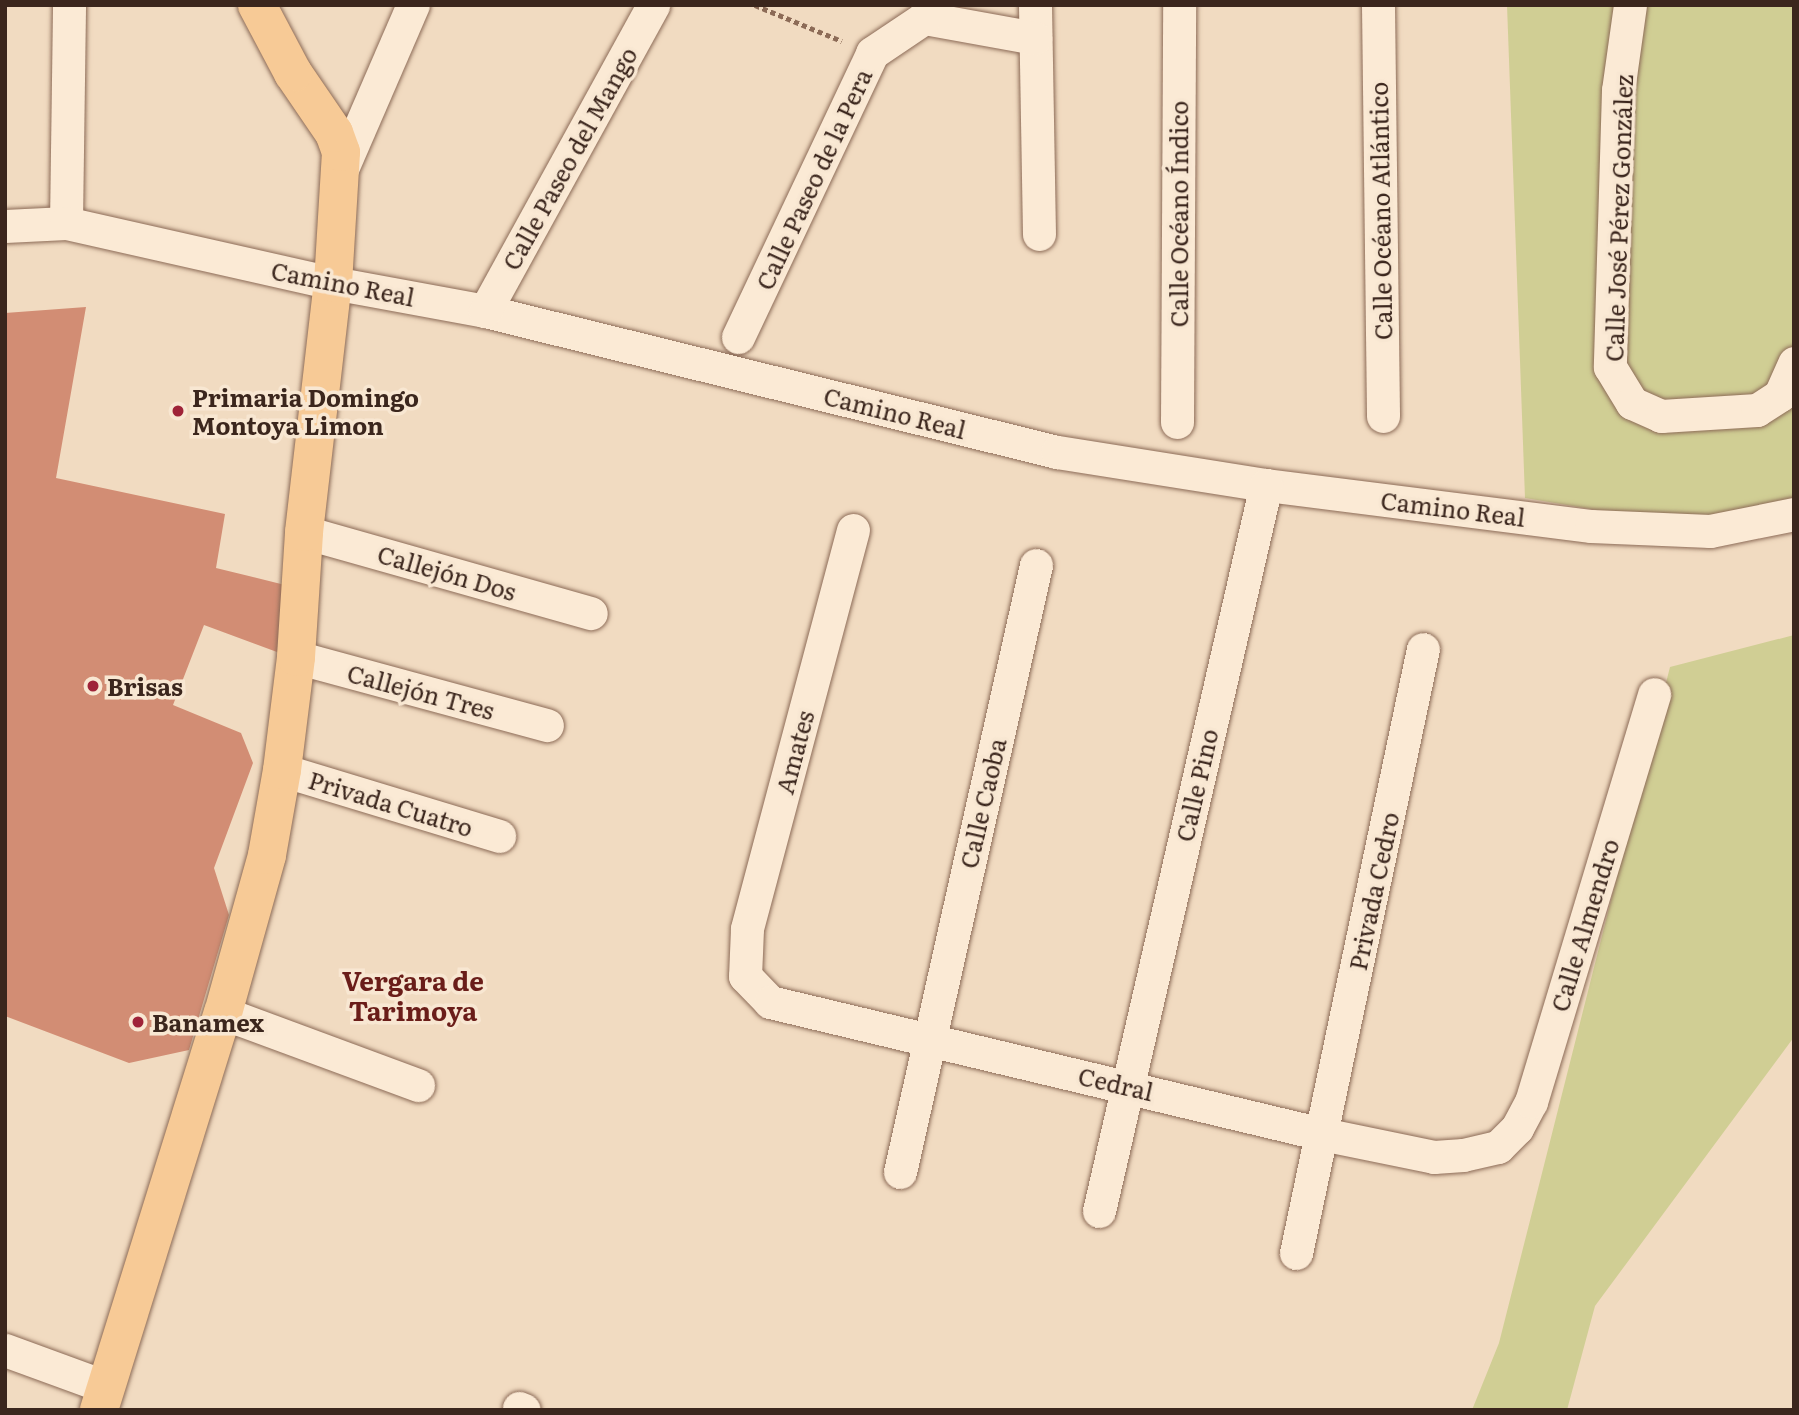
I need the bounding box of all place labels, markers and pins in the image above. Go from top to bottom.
place label: Primaria Domingo Montoya Limon [192,383,419,439]
marker: Primaria Domingo Montoya Limon [170,403,186,419]
place label: Brisas [107,672,183,700]
marker: Brisas [85,678,101,694]
place label: Banamex [152,1008,264,1036]
marker: Banamex [130,1014,146,1030]

